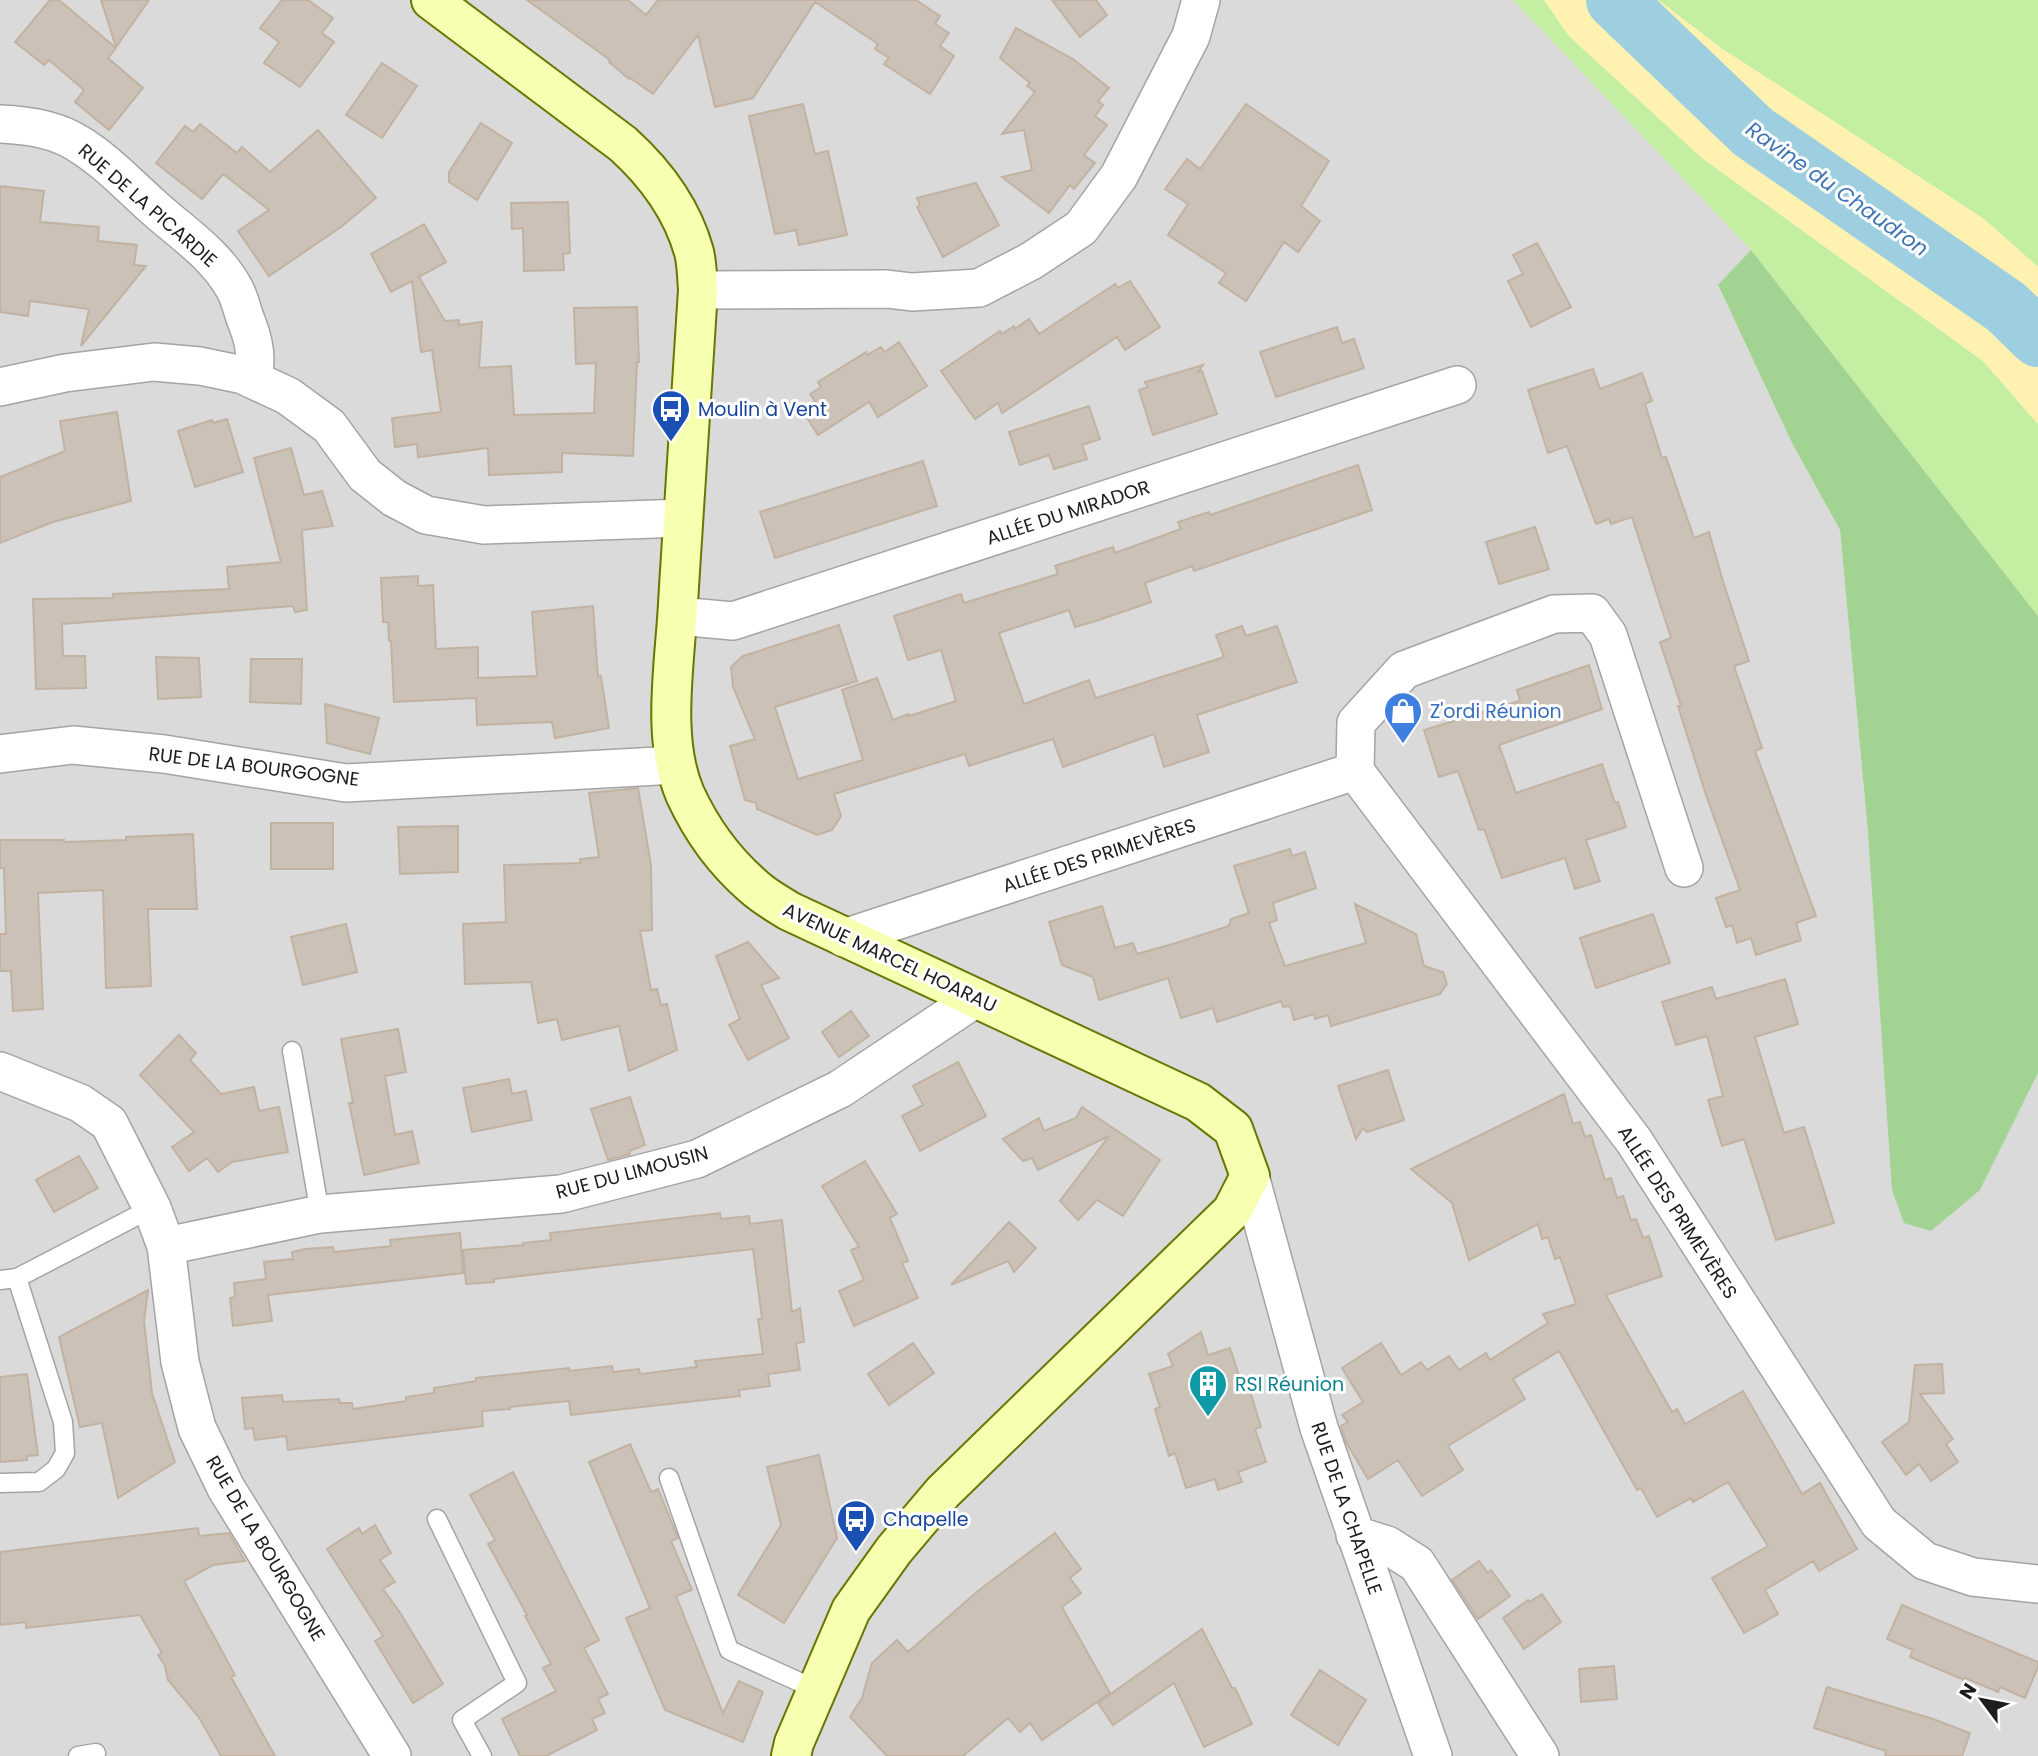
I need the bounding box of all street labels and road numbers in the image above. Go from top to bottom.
street label: RUE DE LA PICARDIE [72,137,223,273]
street label: ALLÉE DU MIRADOR [983,473,1153,552]
street label: RUE DE LA BOURGOGNE [147,740,361,793]
street label: ALLÉE DES PRIMEVÈRES [999,811,1199,899]
street label: AVENUE MARCEL HOARAU [779,896,1001,1019]
street label: ALLÉE DES PRIMEVÈRES [1611,1120,1744,1304]
street label: RUE DU LIMOUSIN [553,1139,711,1206]
street label: RUE DE LA CHAPELLE [1304,1418,1389,1598]
street label: RUE DE LA BOURGOGNE [199,1450,332,1646]

